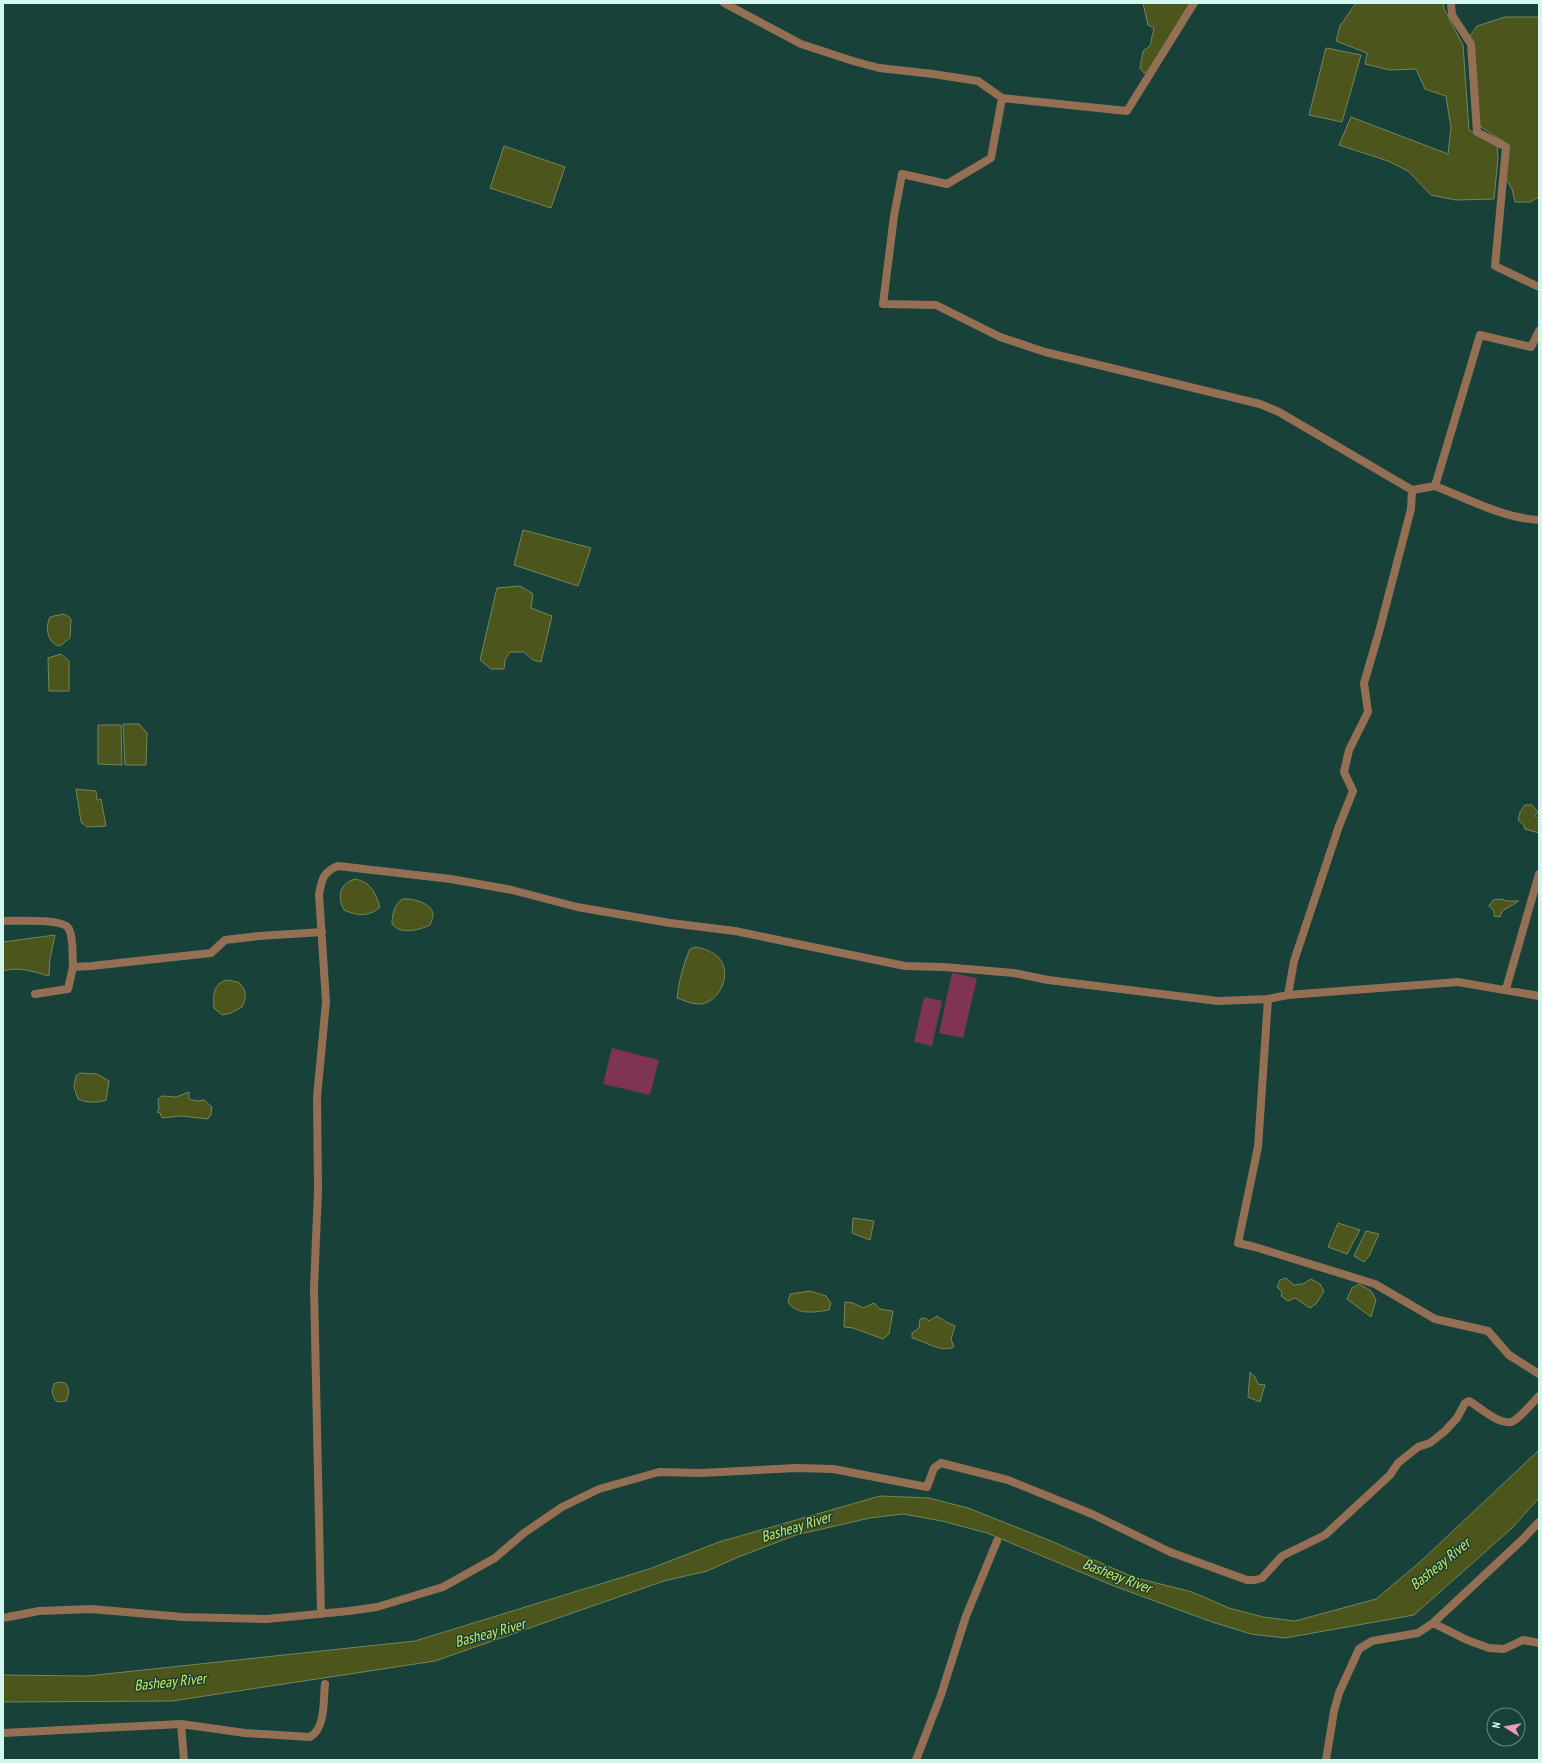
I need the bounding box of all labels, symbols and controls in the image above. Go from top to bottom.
water label: Basheay River [759,1506,835,1546]
water label: Basheay River [1406,1532,1475,1594]
water label: Basheay River [1080,1554,1156,1598]
water label: Basheay River [453,1614,529,1651]
water label: Basheay River [133,1668,209,1695]
north arrow [1486,1707,1526,1747]
text: N [1489,1721,1504,1729]

